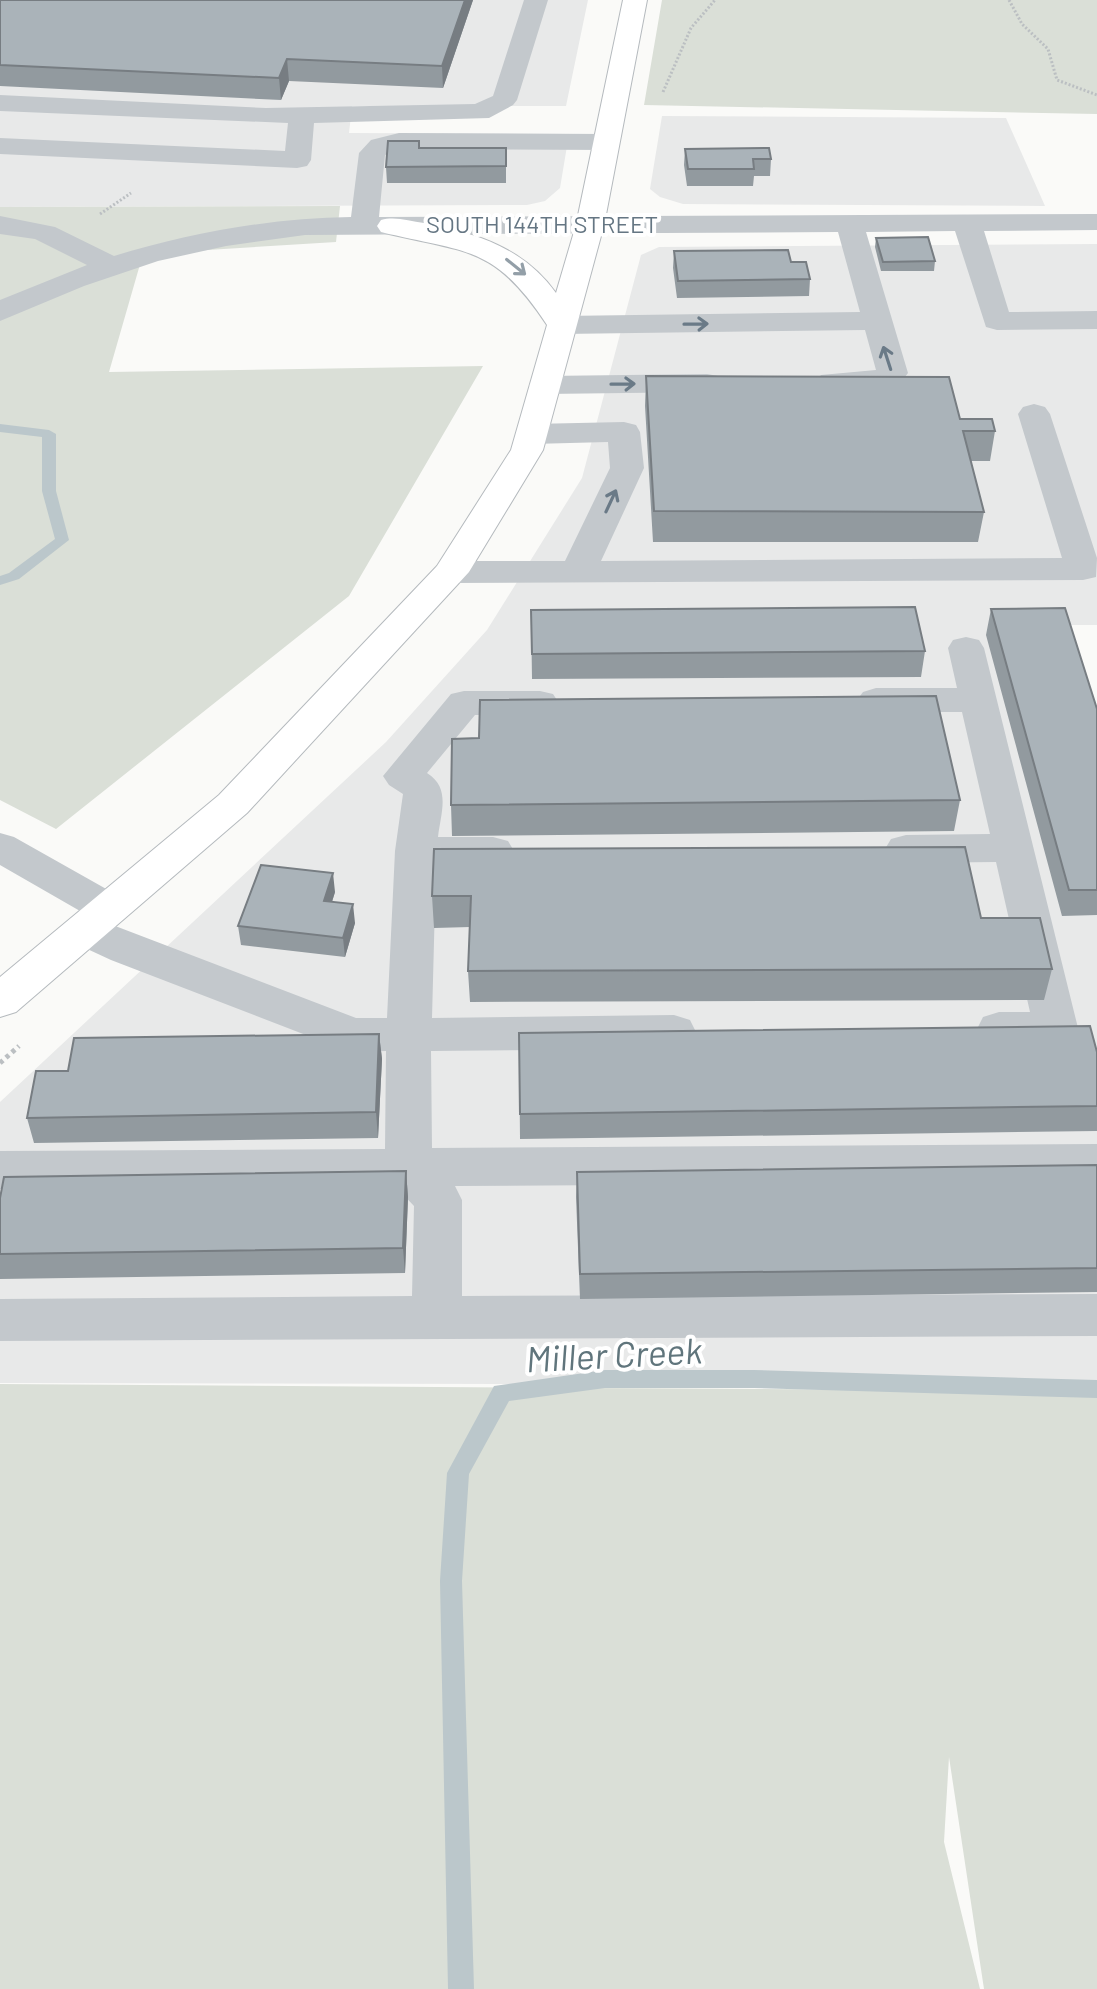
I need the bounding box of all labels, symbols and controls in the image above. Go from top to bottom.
street label: SOUTH 144TH STREET [426,209,658,238]
one-way arrow [505,259,526,276]
one-way arrow [682,316,709,331]
one-way arrow [879,345,894,370]
one-way arrow [609,376,636,392]
one-way arrow [604,489,619,513]
water label: Miller Creek [525,1327,704,1380]

